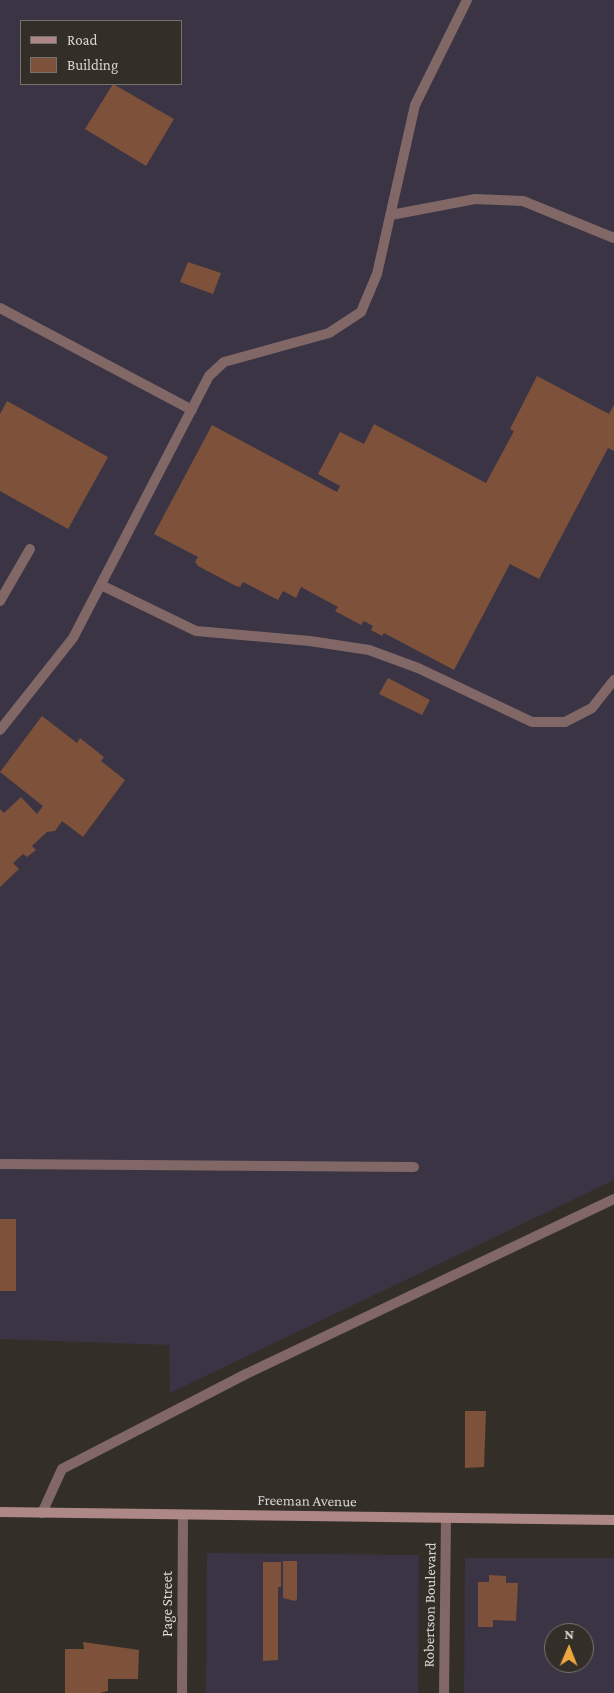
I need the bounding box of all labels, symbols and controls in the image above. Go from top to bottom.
legend [20,20,182,85]
text: Road [67,32,97,48]
text: Building [67,57,118,73]
street label: Freeman Avenue [257,1491,357,1511]
street label: Robertson Boulevard [420,1542,440,1668]
street label: Page Street [158,1571,176,1637]
north arrow [544,1623,594,1673]
text: N [564,1626,574,1642]

